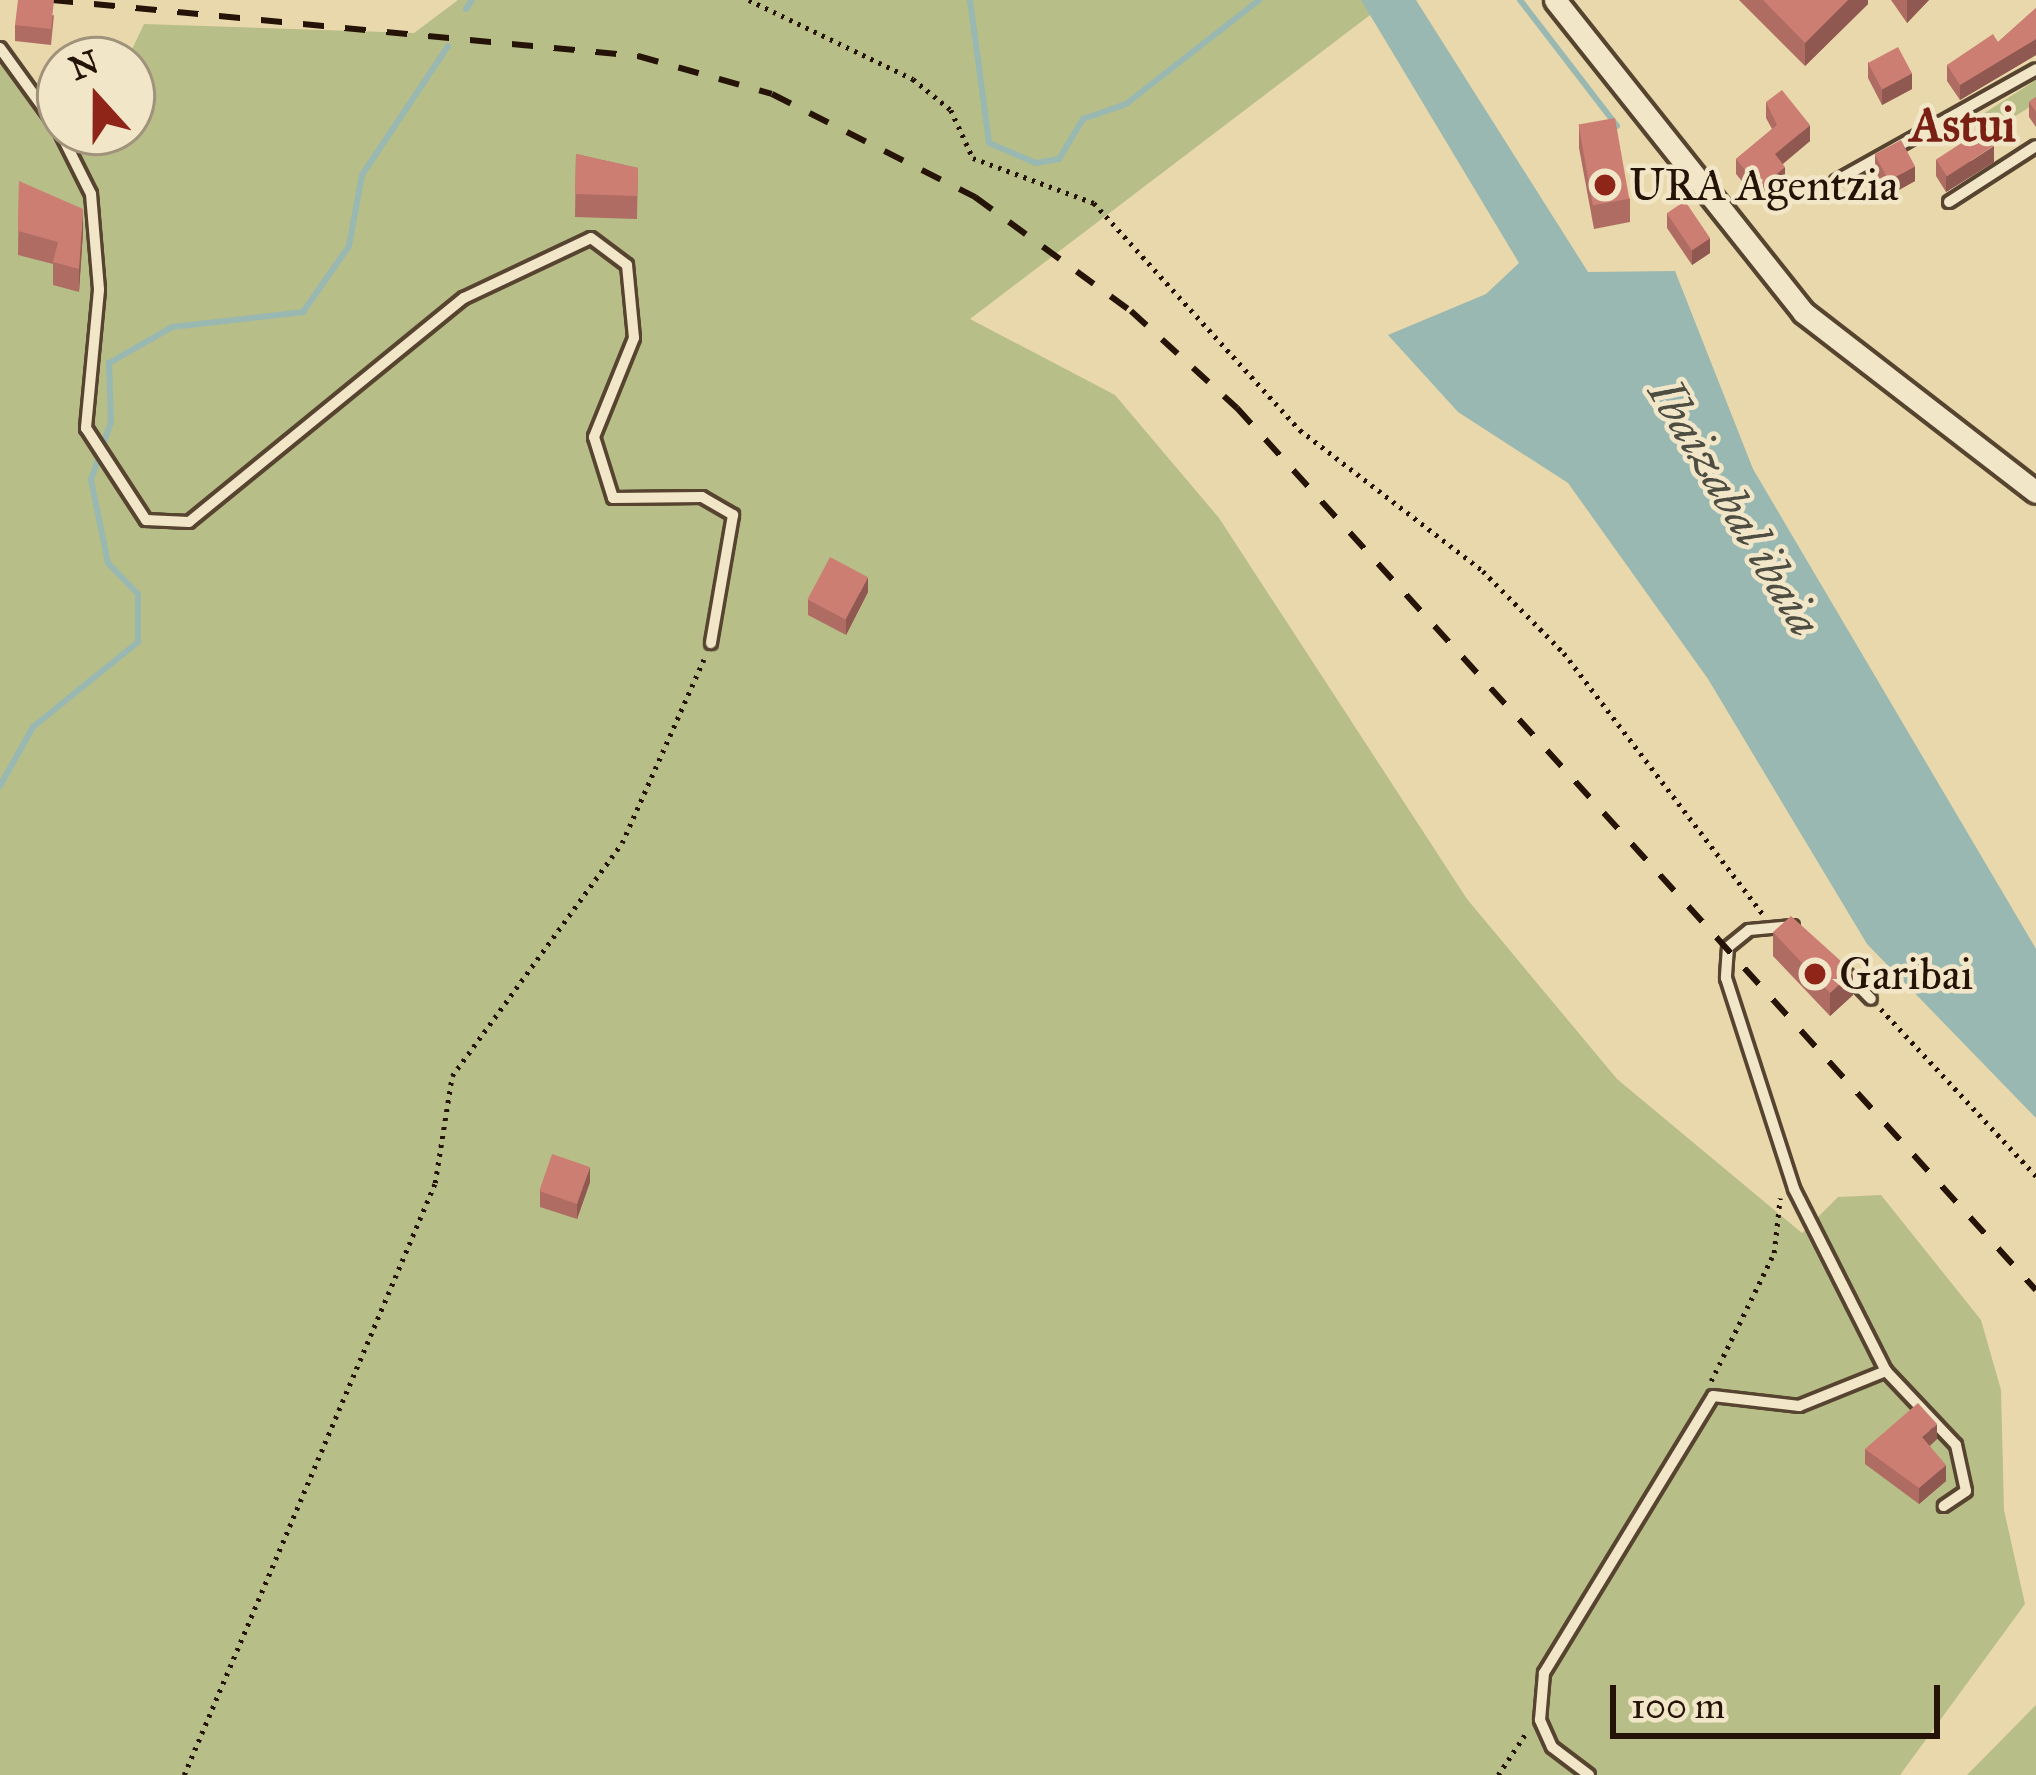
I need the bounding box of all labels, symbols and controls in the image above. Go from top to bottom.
north arrow [36,36,156,156]
text: N [64,42,104,89]
district label: Astui [1910,96,2016,154]
place label: URA Agentzia [1629,158,1898,212]
marker: URA Agentzia [1592,172,1618,198]
water label: Ibaizabal ibaia [1637,368,1835,646]
place label: Garibai [1839,947,1973,1001]
marker: Garibai [1802,961,1828,987]
scale bar [1616,1661,1946,1735]
text: 100 m [1631,1684,1725,1728]

